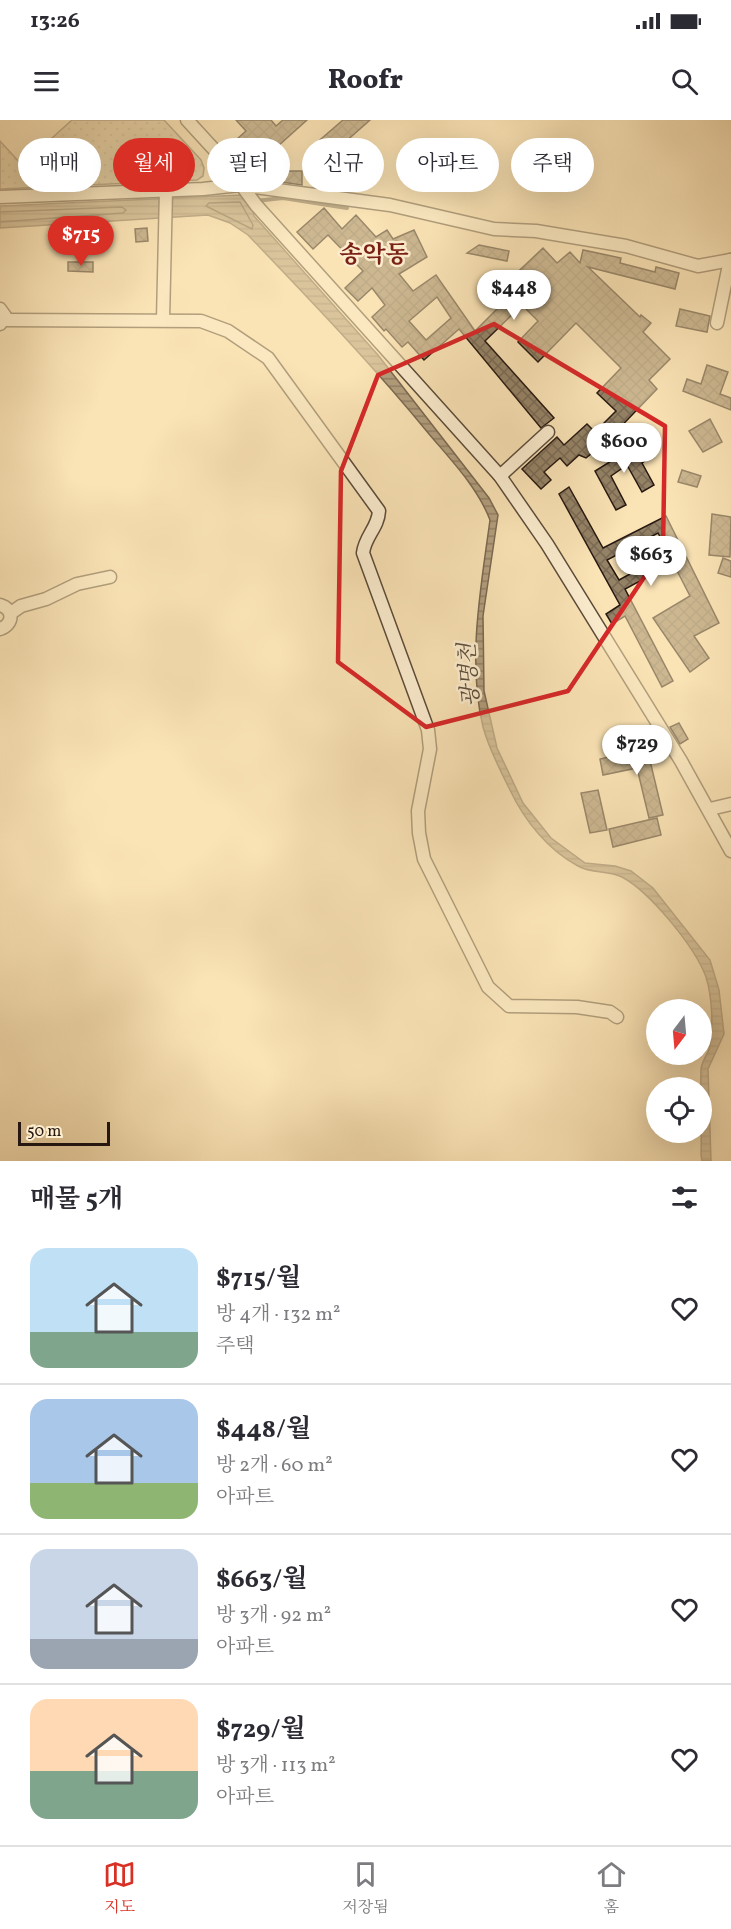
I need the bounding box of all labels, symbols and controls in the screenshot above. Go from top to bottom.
text: 13:26 [30,6,80,37]
text: Roofr [328,62,403,100]
icon: menu [30,65,63,98]
icon: search [668,65,701,98]
chip: 매매 [18,138,101,192]
chip: 월세 [113,138,195,192]
chip: 필터 [207,138,290,192]
chip: 신규 [302,138,384,192]
chip: 아파트 [396,138,499,192]
chip: 주택 [511,138,594,192]
pin: $715 [45,216,117,267]
text: $715 [62,221,100,249]
district label: 송악동 [339,239,409,273]
pin: $448 [478,270,550,321]
text: $448 [491,275,537,303]
pin: $600 [588,423,660,474]
text: $600 [601,428,647,456]
pin: $663 [615,536,687,587]
text: $663 [629,541,673,569]
water label: 광명천 [453,640,488,708]
pin: $729 [601,725,673,776]
text: $729 [616,730,658,758]
north arrow [646,999,712,1065]
map controls [646,999,712,1143]
button: locate [646,1077,712,1143]
scale bar [18,1119,110,1146]
text: 50 m [27,1121,61,1143]
icon: filters [668,1181,701,1214]
text: 매물 5개 [30,1182,123,1218]
text: $715/월 [216,1261,301,1297]
icon: home [78,1272,150,1344]
icon: heart [668,1292,701,1325]
text: 방 4개 · 132 m² [216,1301,340,1329]
text: 주택 [216,1333,255,1361]
text: $448/월 [216,1412,311,1448]
icon: home [78,1423,150,1495]
icon: heart [668,1443,701,1476]
text: 방 2개 · 60 m² [216,1452,333,1480]
text: 아파트 [216,1484,274,1512]
text: $663/월 [216,1562,307,1598]
icon: home [78,1573,150,1645]
icon: heart [668,1593,701,1626]
text: 방 3개 · 92 m² [216,1602,331,1630]
text: 아파트 [216,1634,274,1662]
text: $729/월 [216,1712,306,1748]
icon: home [78,1723,150,1795]
icon: heart [668,1743,701,1776]
text: 방 3개 · 113 m² [216,1752,336,1780]
text: 아파트 [216,1784,274,1812]
tab: 지도 [103,1858,136,1919]
tab: 저장됨 [342,1858,389,1919]
tab: 홈 [595,1858,628,1919]

